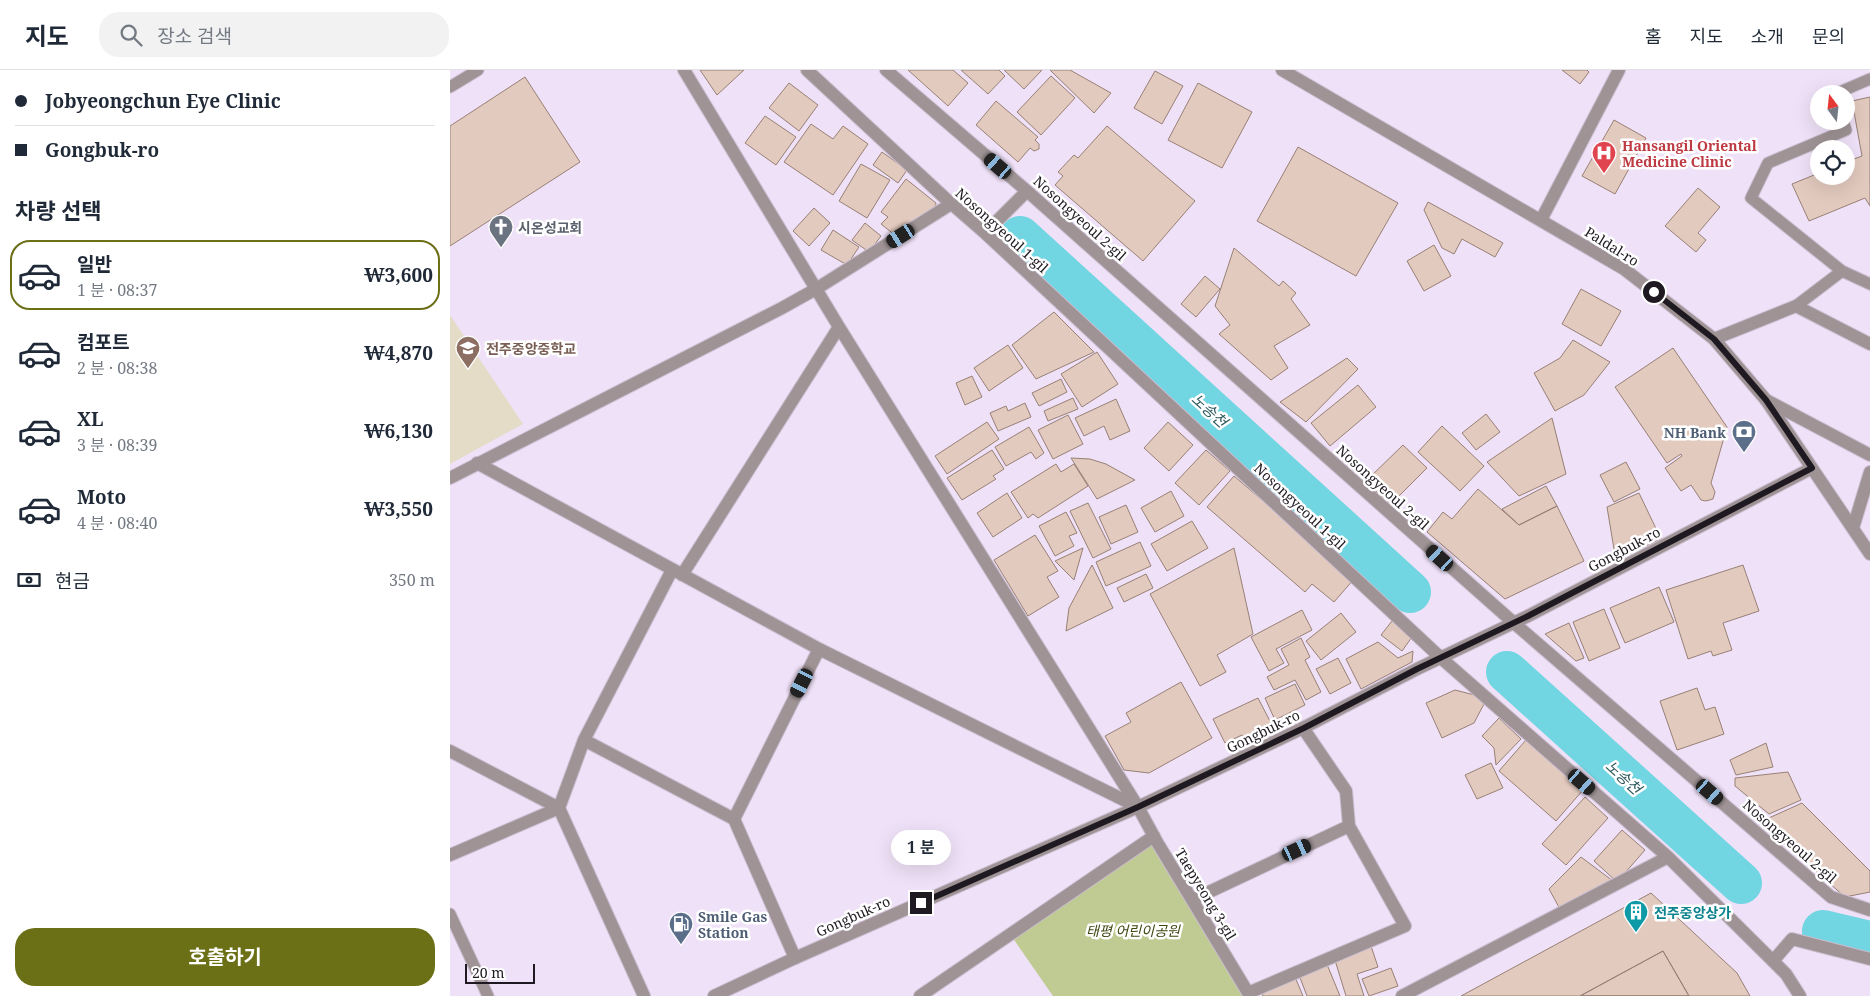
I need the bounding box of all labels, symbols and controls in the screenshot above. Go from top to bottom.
search box [99,12,449,57]
text: 지도 [25,19,69,52]
icon: search [117,21,145,49]
text: 장소 검색 [157,23,232,49]
text: 홈 [1645,24,1662,48]
text: 지도 [1690,24,1723,48]
text: 소개 [1751,24,1784,48]
text: 문의 [1812,24,1845,48]
north arrow [1810,85,1855,130]
map controls [1810,85,1855,185]
text: Jobyeongchun Eye Clinic [45,88,281,114]
place label: Hansangil Oriental Medicine Clinic [1622,136,1757,171]
text: Gongbuk-ro [45,137,159,163]
hospital icon: Hansangil Oriental Medicine Clinic [1591,140,1617,174]
button: locate [1810,140,1855,185]
car [981,150,1014,182]
street label: Nosongyeoul 2-gil [1030,171,1131,265]
street label: Nosongyeoul 1-gil [952,183,1053,277]
text: 차량 선택 [15,195,102,225]
church icon: 시온성교회 [488,214,514,248]
place label: 시온성교회 [518,218,582,237]
car [884,222,917,250]
street label: Paldal-ro [1581,222,1643,270]
text: 일반 [77,251,112,277]
icon: car [17,253,62,298]
text: ₩3,600 [364,262,433,288]
text: 1 분 · 08:37 [77,279,158,301]
route start [1643,281,1665,303]
text: 컴포트 [77,329,129,355]
icon: car [17,331,62,376]
school or university icon: 전주중앙중학교 [455,335,481,369]
place label: 전주중앙중학교 [486,339,576,358]
text: ₩4,870 [364,340,433,366]
text: 2 분 · 08:38 [77,357,158,379]
water label: 노송천 [1188,389,1234,433]
text: XL [77,406,103,432]
icon: car [17,409,62,454]
text: ₩6,130 [364,418,433,444]
bank icon: NH Bank [1731,419,1757,453]
place label: NH Bank [1664,423,1726,442]
text: 3 분 · 08:39 [77,434,158,456]
street label: Nosongyeoul 2-gil [1333,440,1434,534]
street label: Nosongyeoul 1-gil [1250,459,1350,554]
text: Moto [77,484,126,510]
icon: car [17,487,62,532]
text: ₩3,550 [364,496,433,522]
text: 4 분 · 08:40 [77,512,158,534]
street label: Gongbuk-ro [1585,522,1663,576]
car [1423,542,1456,574]
icon: cash [15,566,43,594]
text: 현금 [55,568,90,594]
text: 350 m [389,569,435,591]
car [788,666,815,700]
street label: Gongbuk-ro [1223,705,1303,757]
water label: 노송천 [1602,756,1648,800]
car [1565,766,1598,798]
car [1693,776,1726,808]
street label: Nosongyeoul 2-gil [1739,795,1841,887]
callout: 1 분 [891,830,951,866]
text: 1 분 [907,836,935,858]
car [1280,837,1313,863]
street label: Taepyeong 3-gil [1171,845,1241,944]
street label: Gongbuk-ro [813,891,893,941]
route end [910,892,932,914]
building icon: 전주중앙상가 [1623,899,1649,933]
place label: 전주중앙상가 [1654,903,1731,922]
place label: Smile Gas Station [698,907,768,942]
fuel station icon: Smile Gas Station [668,911,694,945]
park label: 태평 어린이공원 [1086,921,1181,940]
button: 호출하기 [15,928,435,986]
scale bar [465,961,535,984]
text: 20 m [472,963,505,982]

